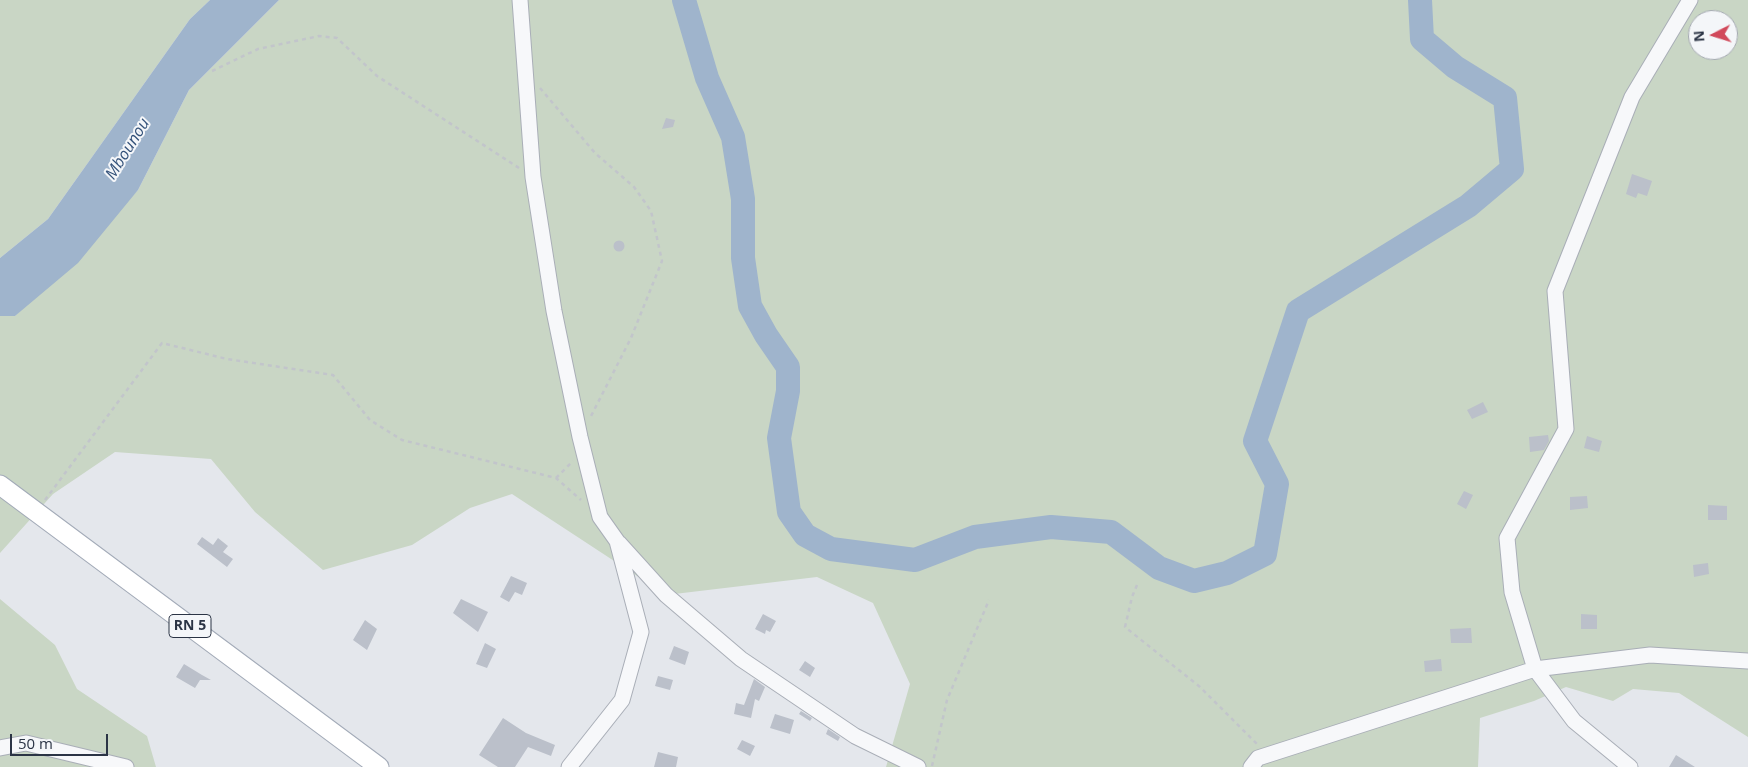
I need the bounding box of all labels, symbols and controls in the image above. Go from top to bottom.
north arrow [1688,10,1738,60]
text: N [1689,30,1709,43]
water label: Mbounou [102,115,154,183]
road number: RN 5 [169,614,211,638]
scale bar [12,724,110,756]
text: 50 m [18,733,53,753]

